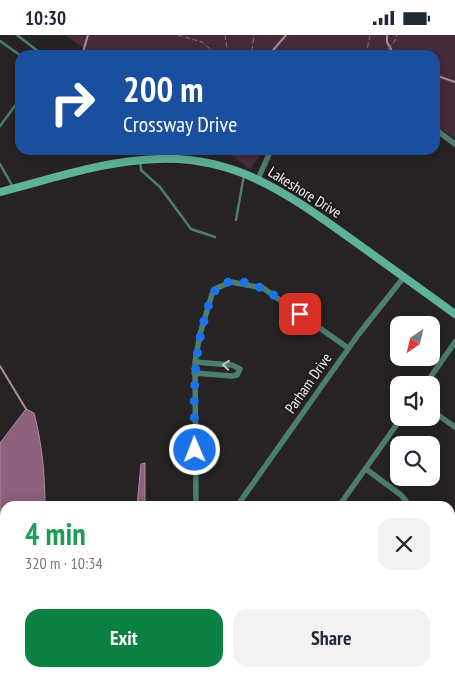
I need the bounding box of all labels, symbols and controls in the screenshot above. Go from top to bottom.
text: 10:30 [25,6,66,30]
text: 200 m [123,66,204,112]
icon: right [40,70,105,135]
text: Crossway Drive [123,110,237,138]
street label: Lakeshore Drive [265,162,345,222]
pin [279,293,321,335]
icon: arrive [286,300,314,328]
north arrow [390,316,440,366]
map controls [390,316,440,486]
street label: Parham Drive [280,349,336,417]
one-way arrow [221,360,229,371]
button: sound [390,376,440,426]
position arrow [168,423,220,475]
button: search [390,436,440,486]
text: 4 min [25,514,86,553]
button: close [378,518,430,570]
text: 320 m · 10:34 [25,553,103,573]
button: Exit [25,609,223,667]
button: Share [233,609,430,667]

